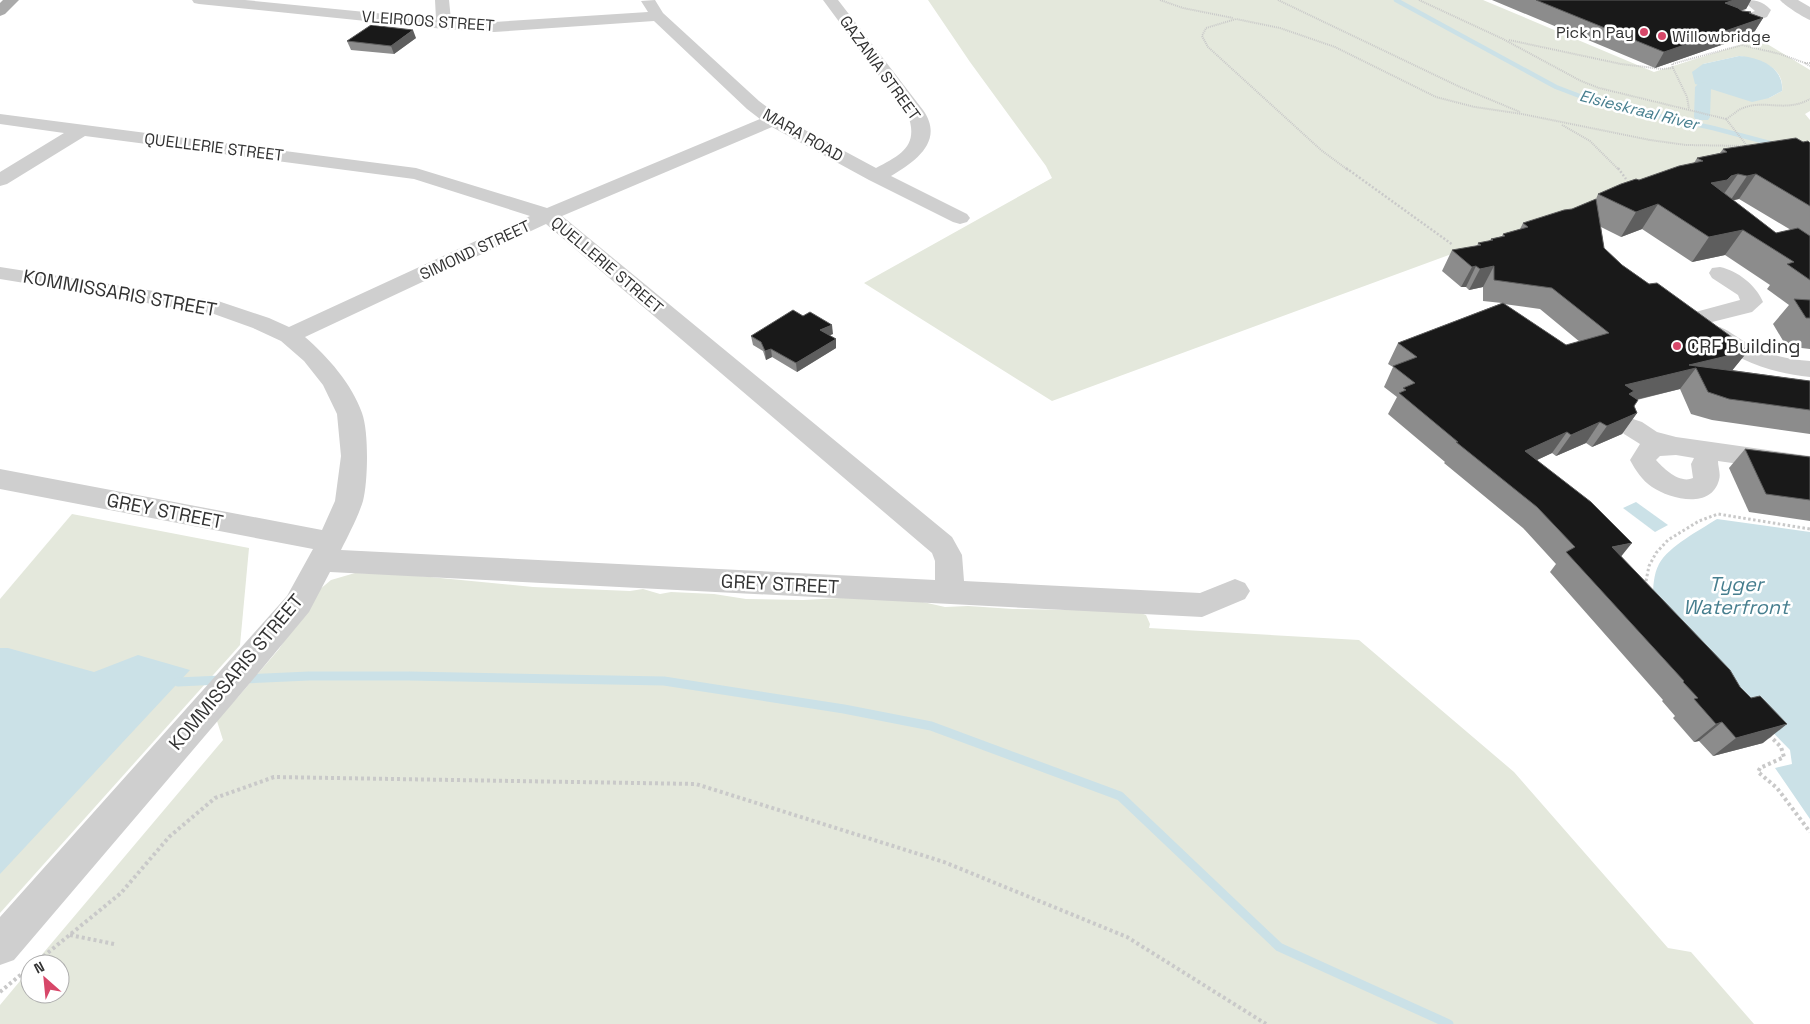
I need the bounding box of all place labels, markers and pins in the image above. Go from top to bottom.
place label: Pick n Pay [1556,22,1634,43]
marker: Pick n Pay [1638,26,1650,38]
place label: Willowbridge [1672,26,1771,47]
marker: Willowbridge [1656,30,1668,42]
place label: CRF Building [1687,334,1801,359]
marker: CRF Building [1671,340,1683,352]

